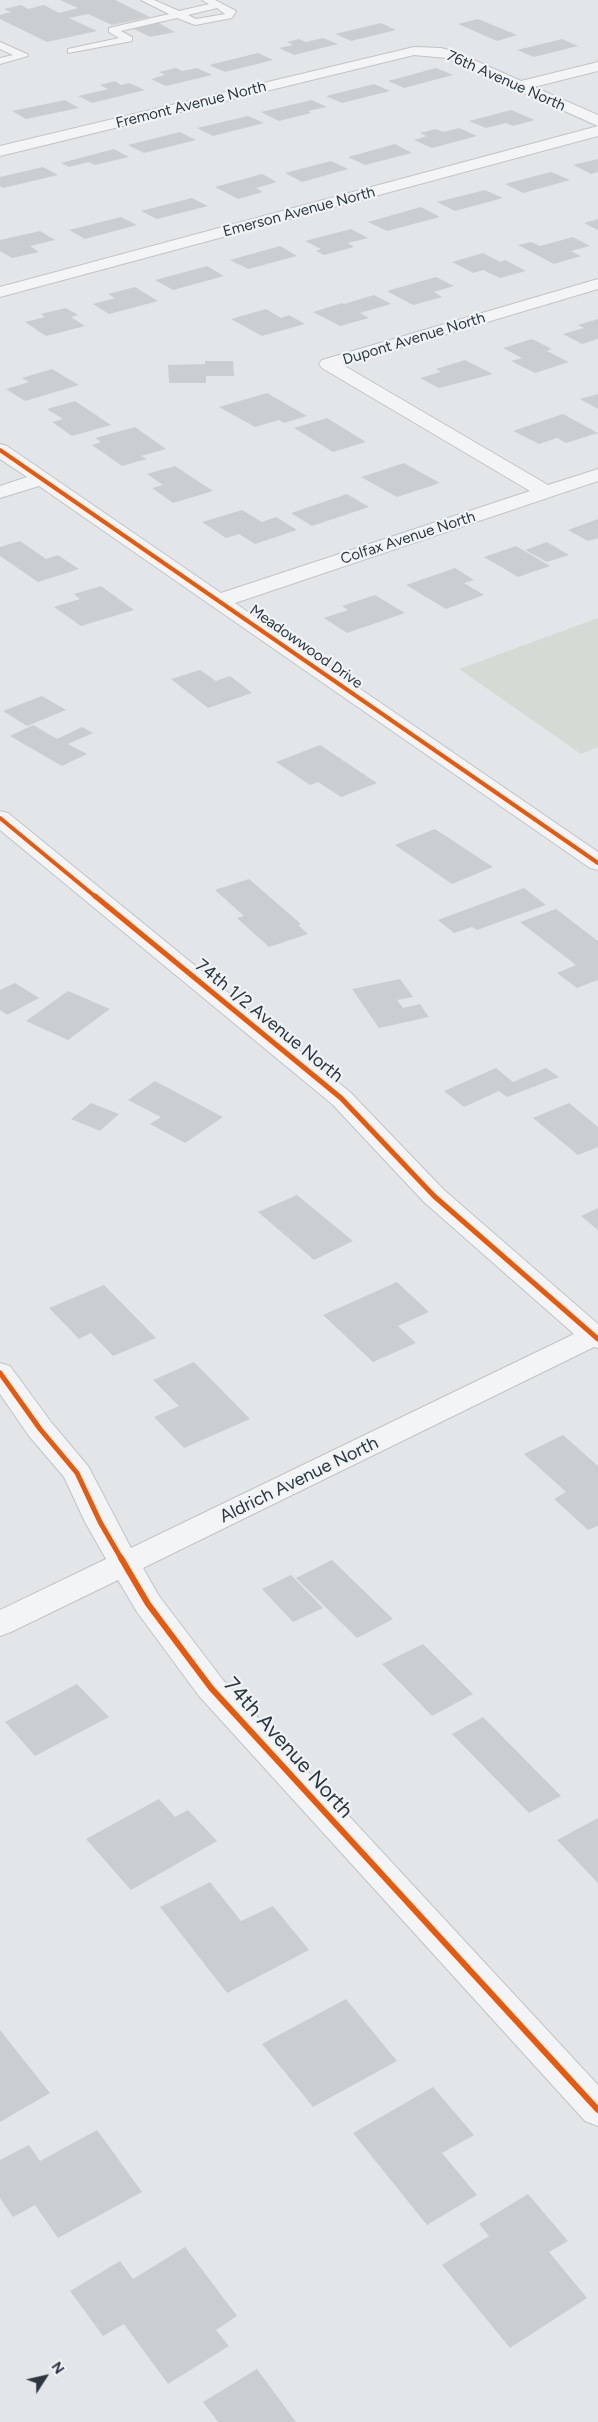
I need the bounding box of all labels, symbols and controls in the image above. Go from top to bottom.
street label: 76th Avenue North [444,47,568,115]
street label: Fremont Avenue North [114,78,268,132]
street label: Emerson Avenue North [221,183,377,241]
street label: Dupont Avenue North [341,309,487,369]
street label: Colfax Avenue North [338,508,478,568]
street label: Meadowwood Drive [246,601,366,693]
street label: 74th 1/2 Avenue North [191,955,347,1087]
street label: Aldrich Avenue North [216,1432,382,1528]
street label: 74th Avenue North [218,1672,358,1824]
north arrow [20,2352,70,2402]
text: N [48,2359,68,2377]

